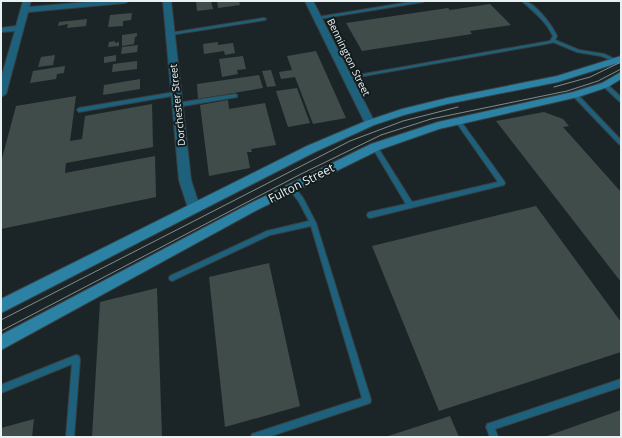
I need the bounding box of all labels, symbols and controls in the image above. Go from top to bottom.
street label: Bennington Street [324,16,374,99]
street label: Dorchester Street [166,63,188,147]
street label: Fulton Street [265,159,337,207]

